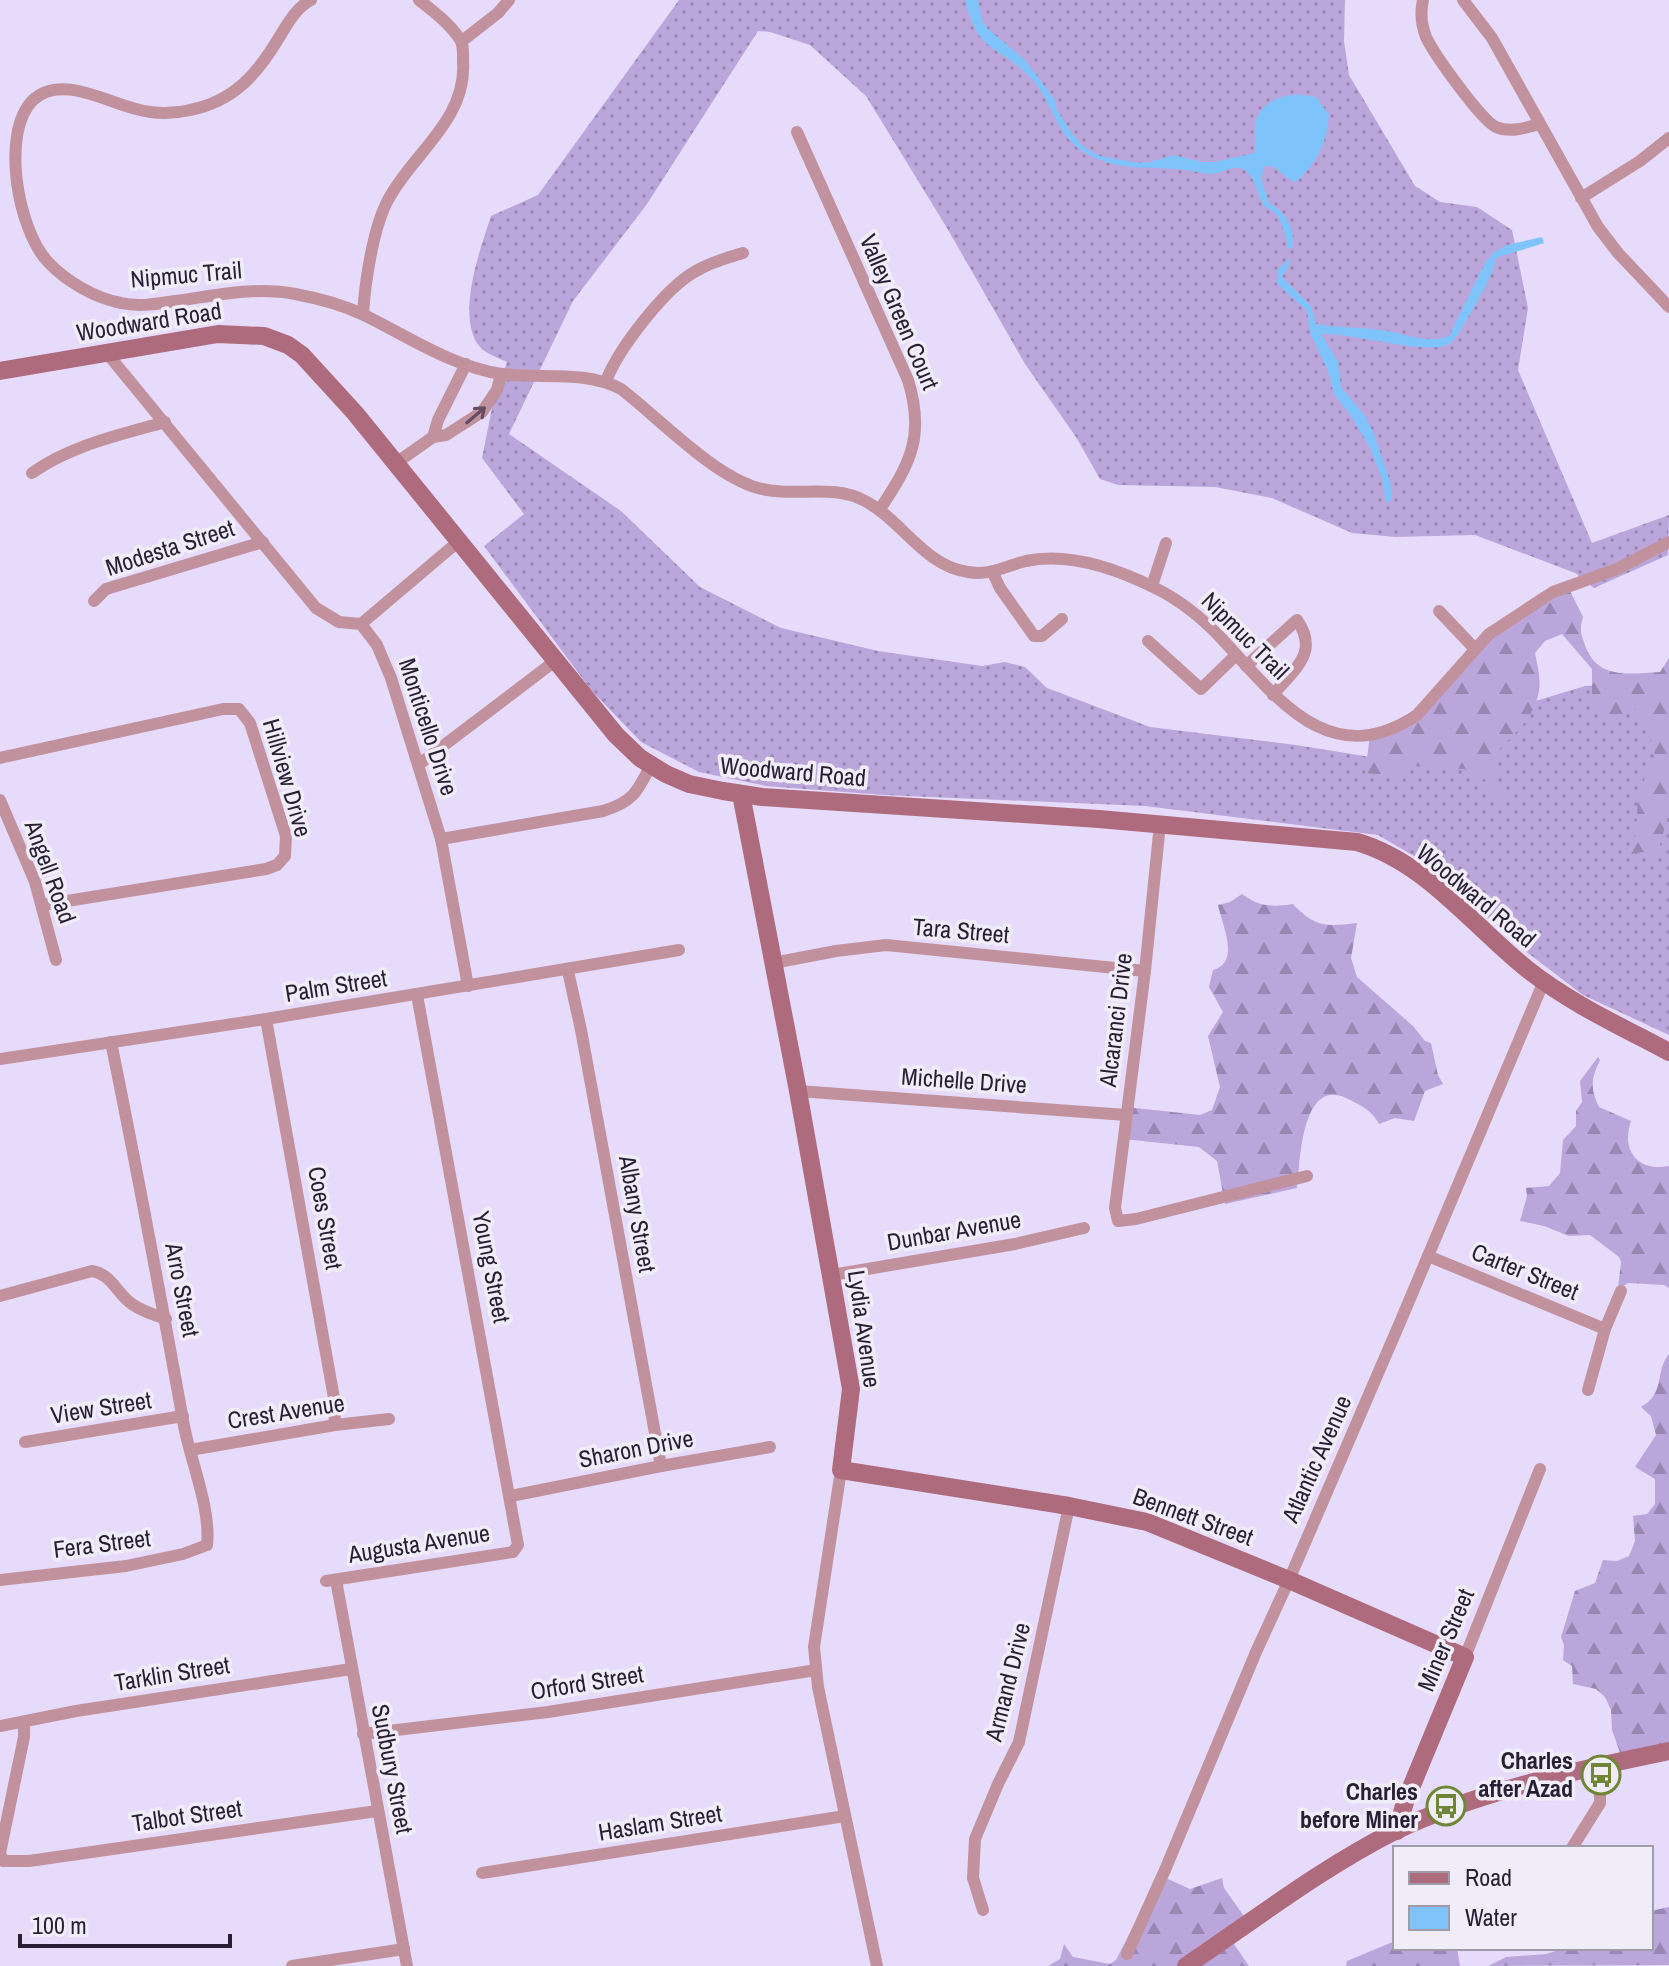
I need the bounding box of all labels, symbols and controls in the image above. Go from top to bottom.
street label: Valley Green Court [853,229,947,395]
street label: Nipmuc Trail [129,253,243,295]
street label: Woodward Road [74,294,224,348]
one-way arrow [466,406,486,424]
street label: Modesta Street [101,511,239,583]
street label: Nipmuc Trail [1195,585,1296,686]
street label: Monticello Drive [392,654,466,799]
street label: Hillview Drive [256,715,320,840]
street label: Woodward Road [719,749,867,793]
street label: Angell Road [17,815,84,928]
street label: Woodward Road [1410,836,1543,954]
street label: Tara Street [912,910,1011,950]
street label: Alcaranci Drive [1091,951,1139,1090]
street label: Palm Street [283,961,390,1009]
street label: Michelle Drive [900,1060,1028,1100]
street label: Albany Street [612,1152,664,1275]
street label: Coes Street [301,1164,351,1272]
street label: Dunbar Avenue [884,1203,1023,1258]
street label: Young Street [465,1208,519,1326]
street label: Carter Street [1467,1235,1584,1307]
street label: Arro Street [158,1239,208,1340]
street label: Lydia Avenue [841,1268,889,1390]
street label: View Street [48,1383,154,1431]
street label: Crest Avenue [225,1386,347,1436]
street label: Atlantic Avenue [1273,1390,1358,1528]
street label: Sharon Drive [576,1421,696,1475]
street label: Bennett Street [1129,1480,1258,1553]
street label: Augusta Avenue [345,1516,492,1570]
street label: Fera Street [52,1521,153,1565]
street label: Miner Street [1409,1583,1481,1696]
street label: Armand Drive [977,1619,1037,1745]
street label: Tarklin Street [112,1648,232,1698]
street label: Orford Street [528,1657,646,1707]
street label: Sudbury Street [365,1701,421,1837]
place label: Charles after Azad [1479,1744,1573,1804]
bus stop icon: Charles after Azad [1580,1754,1622,1796]
place label: Charles before Miner [1300,1775,1418,1835]
bus stop icon: Charles before Miner [1425,1785,1467,1827]
street label: Talbot Street [130,1791,245,1839]
street label: Haslam Street [596,1796,724,1848]
legend [1393,1846,1653,1950]
text: Road [1465,1861,1512,1893]
scale bar [20,1898,230,1948]
text: Water [1465,1901,1517,1933]
text: 100 m [32,1909,87,1941]

